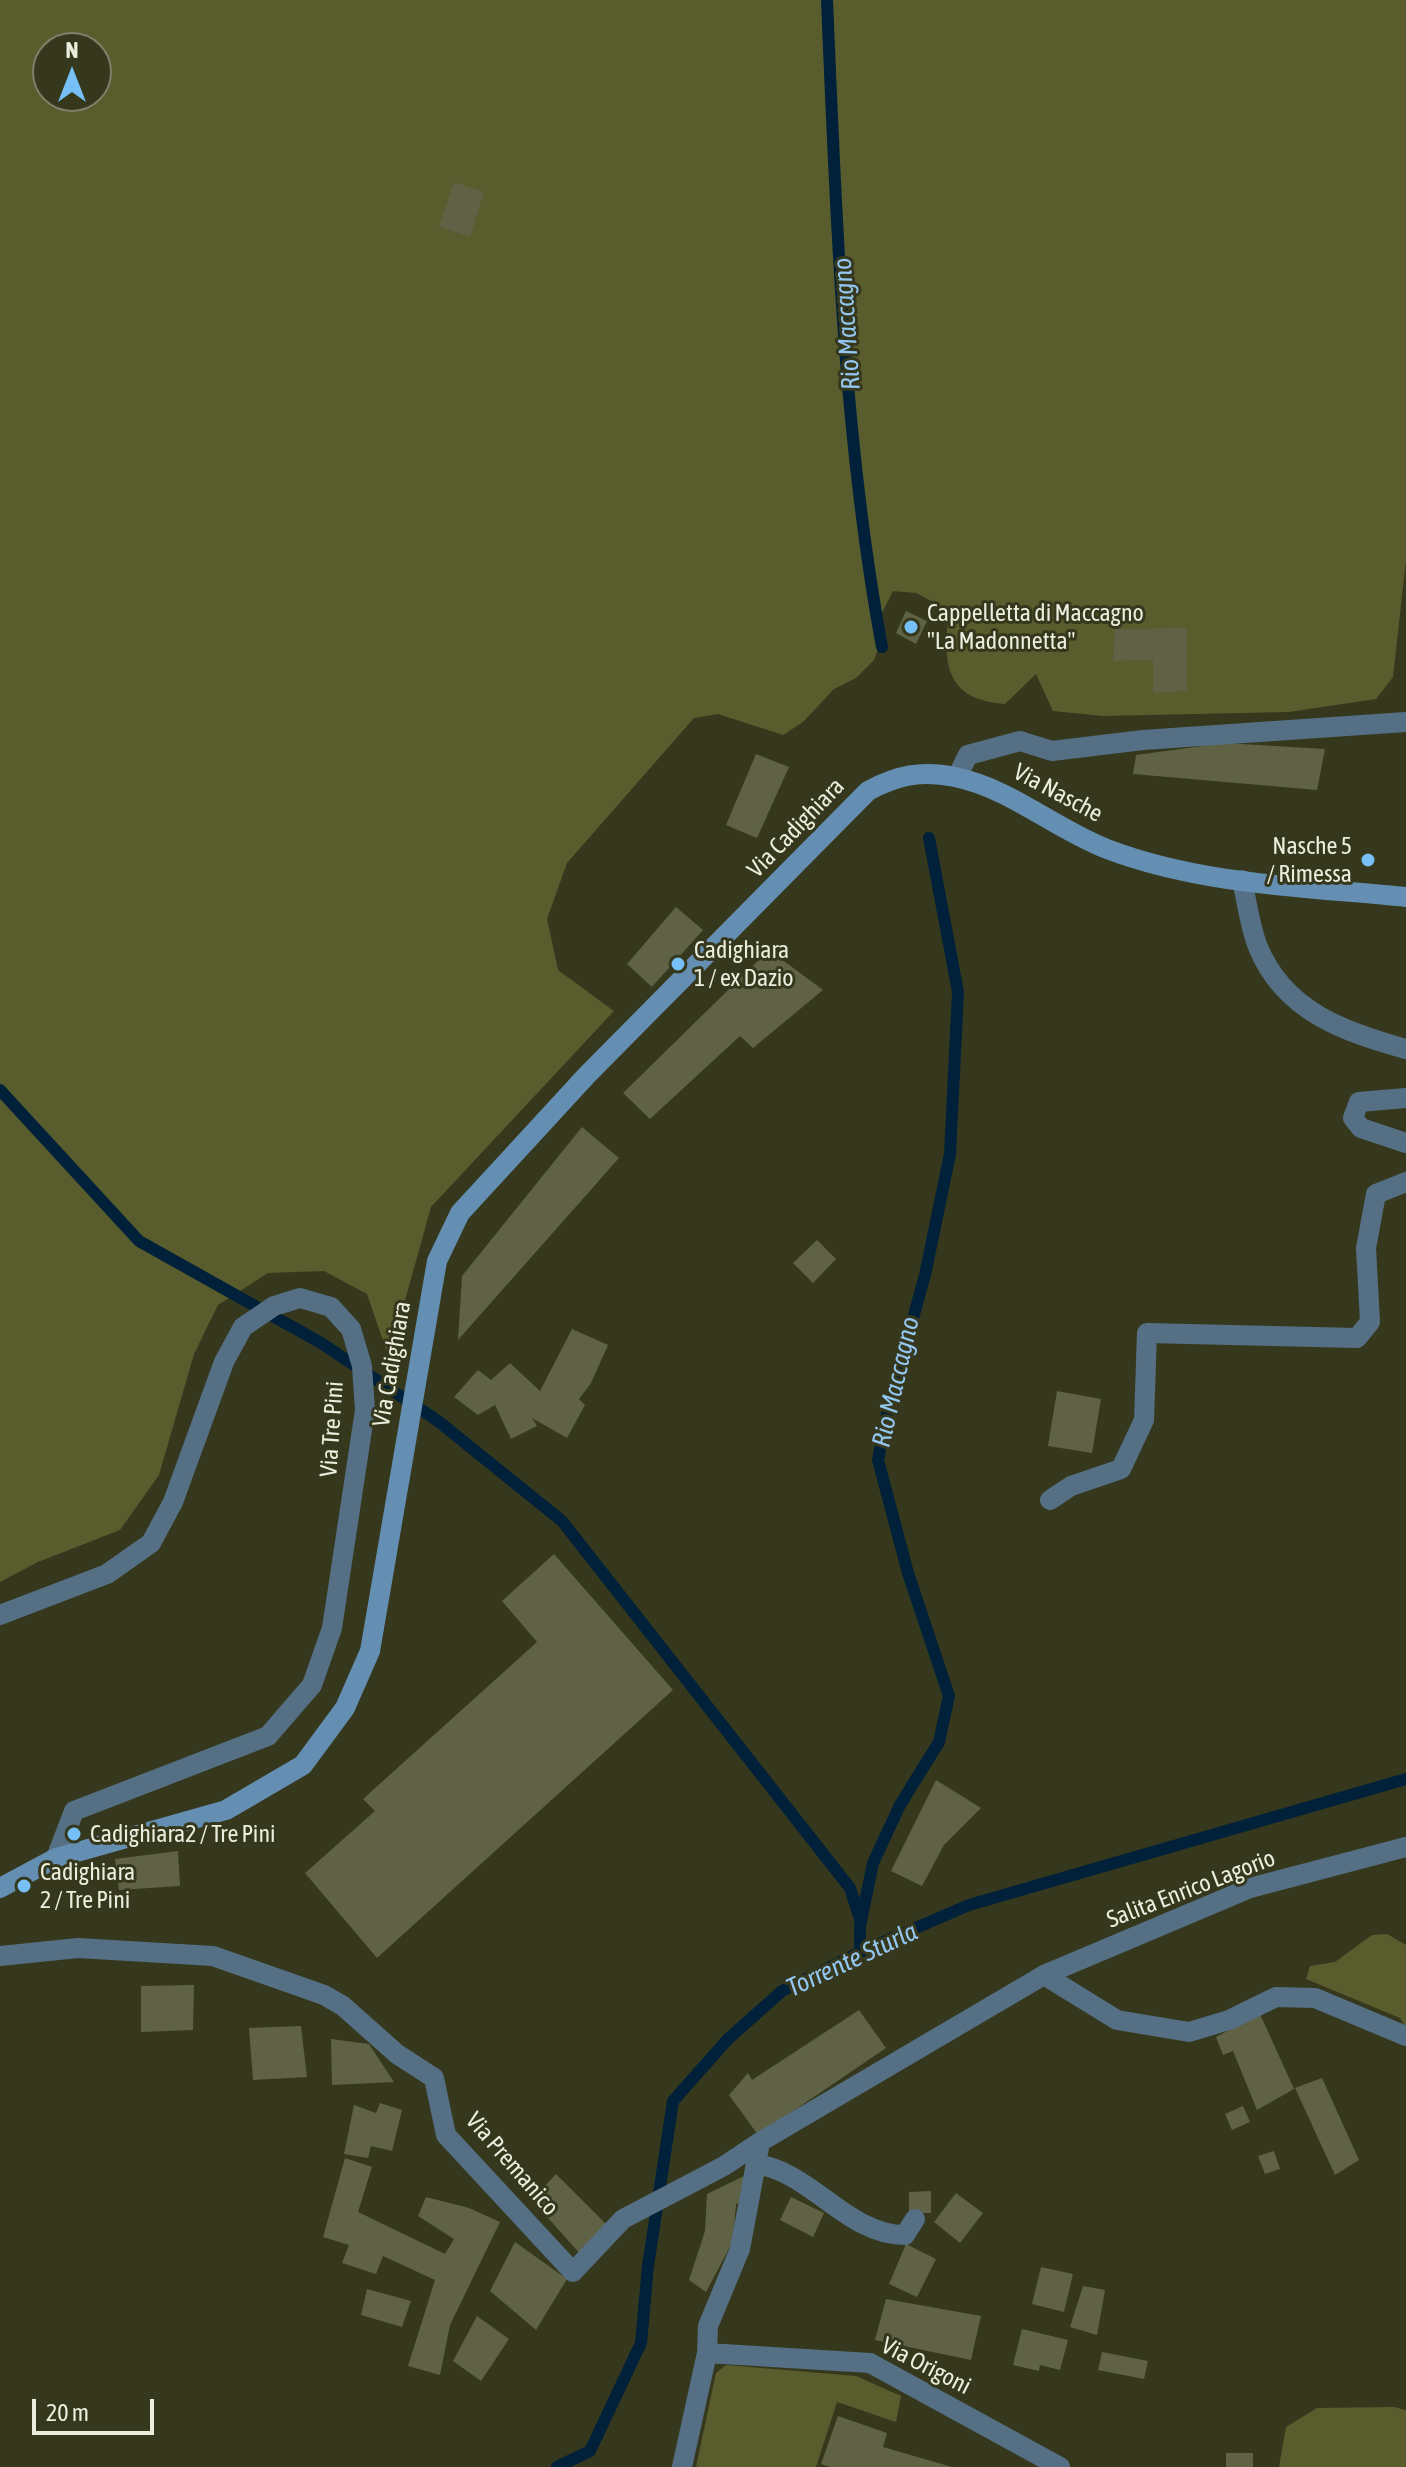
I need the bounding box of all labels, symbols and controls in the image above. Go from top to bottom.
north arrow [32,32,112,112]
text: N [66,37,78,63]
water label: Rio Maccagno [827,257,867,391]
place label: Cappelletta di Maccagno "La Madonnetta" [927,599,1144,655]
marker: Cappelletta di Maccagno "La Madonnetta" [902,618,920,636]
street label: Via Nasche [1008,758,1108,828]
street label: Via Cadighiara [742,772,850,884]
place label: Nasche 5 / Rimessa [1267,832,1352,888]
marker: Nasche 5 / Rimessa [1359,851,1377,869]
place label: Cadighiara 1 / ex Dazio [694,936,794,992]
marker: Cadighiara 1 / ex Dazio [669,955,687,973]
street label: Via Cadighiara [367,1299,417,1429]
water label: Rio Maccagno [866,1314,926,1450]
street label: Via Tre Pini [314,1380,350,1478]
place label: Cadighiara2 / Tre Pini [90,1820,276,1848]
marker: Cadighiara2 / Tre Pini [65,1825,83,1843]
street label: Salita Enrico Lagorio [1103,1844,1279,1934]
place label: Cadighiara 2 / Tre Pini [40,1858,135,1914]
marker: Cadighiara 2 / Tre Pini [15,1877,33,1895]
water label: Torrente Sturla [782,1916,922,2004]
street label: Via Premanico [459,2107,565,2221]
street label: Via Origoni [876,2331,976,2401]
scale bar [36,2383,158,2433]
text: 20 m [46,2399,89,2426]

